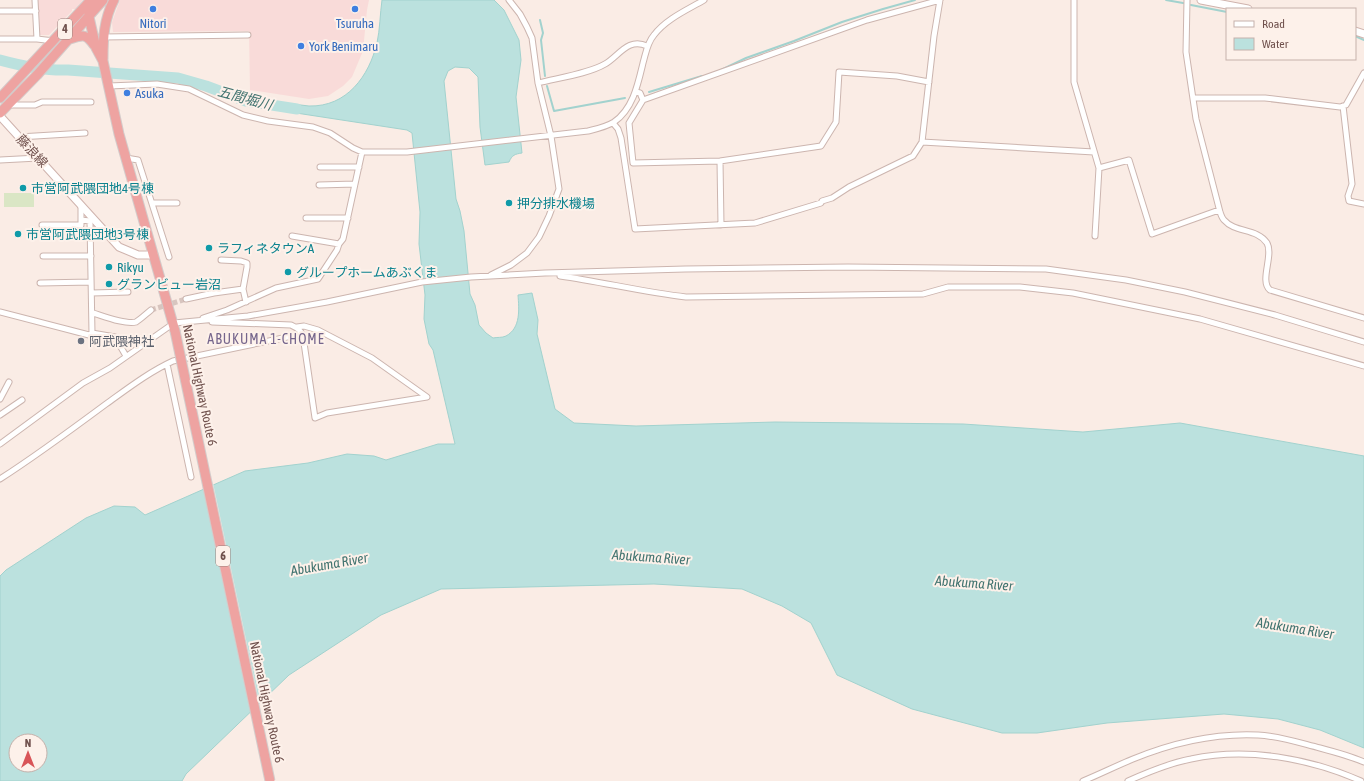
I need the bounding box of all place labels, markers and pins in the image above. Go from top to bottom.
marker: Nitori [148,4,158,14]
marker: Tsuruha [350,4,360,14]
place label: Nitori [139,16,167,31]
place label: Tsuruha [336,16,374,31]
place label: York Benimaru [309,39,378,54]
marker: York Benimaru [296,41,306,51]
place label: Asuka [135,86,164,101]
marker: Asuka [122,88,132,98]
place label: 市営阿武隈団地4号棟 [31,181,154,196]
marker: 市営阿武隈団地4号棟 [18,183,28,193]
place label: 押分排水機場 [517,196,595,211]
marker: 押分排水機場 [504,198,514,208]
place label: 市営阿武隈団地3号棟 [26,227,149,242]
marker: 市営阿武隈団地3号棟 [13,229,23,239]
place label: ラフィネタウンA [217,241,315,256]
marker: ラフィネタウンA [204,243,214,253]
place label: Rikyu [117,260,144,275]
marker: Rikyu [104,262,114,272]
place label: グループホームあぶくま [296,265,438,280]
marker: グループホームあぶくま [283,267,293,277]
place label: グランビュー岩沼 [117,277,221,292]
marker: グランビュー岩沼 [104,279,114,289]
place label: 阿武隈神社 [89,334,154,349]
marker: 阿武隈神社 [76,336,86,346]

